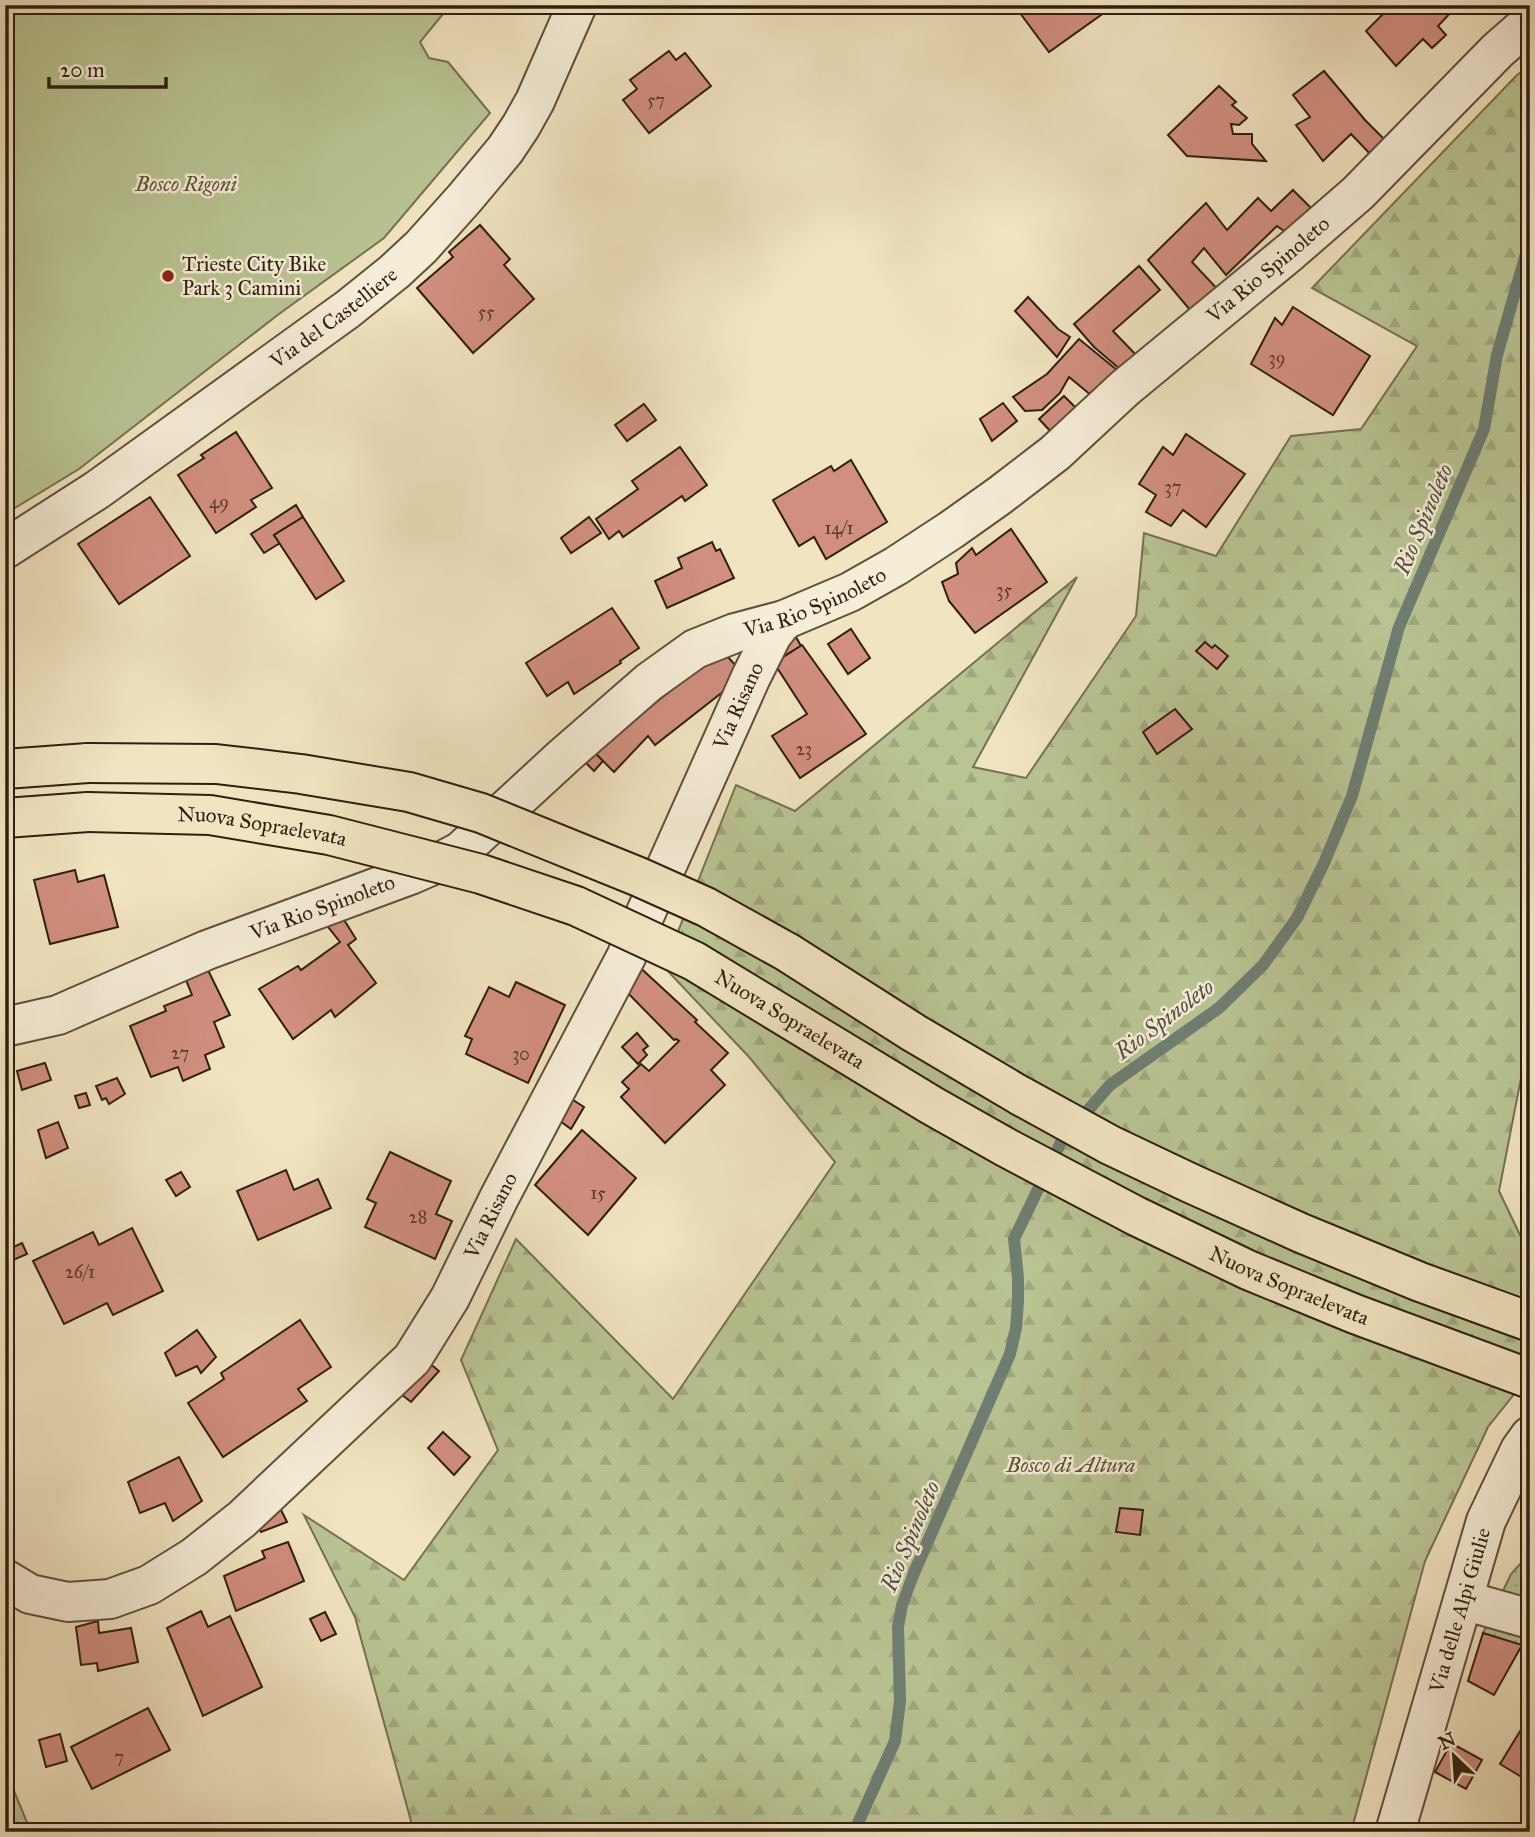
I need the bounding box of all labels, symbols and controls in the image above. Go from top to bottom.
scale bar [49,46,166,90]
text: 20 m [60,57,105,83]
house number: 57 [647,89,665,111]
park label: Bosco Rigoni [134,171,237,197]
street label: Via Rio Spinoleto [1201,210,1335,329]
place label: Trieste City Bike Park 3 Camini [182,251,326,301]
street label: Via del Castelliere [264,261,403,375]
marker: Trieste City Bike Park 3 Camini [160,268,176,284]
house number: 55 [478,301,495,323]
house number: 39 [1269,347,1285,369]
water label: Rio Spinoleto [1387,459,1460,580]
house number: 37 [1165,476,1181,498]
house number: 49 [209,491,229,513]
house number: 14/1 [824,517,854,539]
street label: Via Rio Spinoleto [740,561,891,643]
house number: 35 [996,579,1012,601]
street label: Via Risano [707,658,769,754]
house number: 23 [796,738,812,760]
street label: Nuova Sopraelevata [177,801,350,852]
street label: Via Rio Spinoleto [246,869,399,946]
street label: Nuova Sopraelevata [710,964,870,1075]
water label: Rio Spinoleto [1108,972,1220,1067]
house number: 27 [171,1042,189,1064]
house number: 30 [512,1043,530,1065]
street label: Via Risano [458,1168,523,1264]
house number: 15 [590,1182,606,1204]
house number: 28 [409,1206,427,1228]
street label: Nuova Sopraelevata [1205,1240,1373,1331]
house number: 26/1 [65,1261,95,1283]
park label: Bosco di Altura [1005,1452,1136,1478]
water label: Rio Spinoleto [874,1476,947,1597]
street label: Via delle Alpi Giulie [1423,1525,1496,1697]
north arrow [1420,1722,1490,1792]
text: N [1435,1727,1459,1755]
house number: 7 [114,1746,124,1768]

